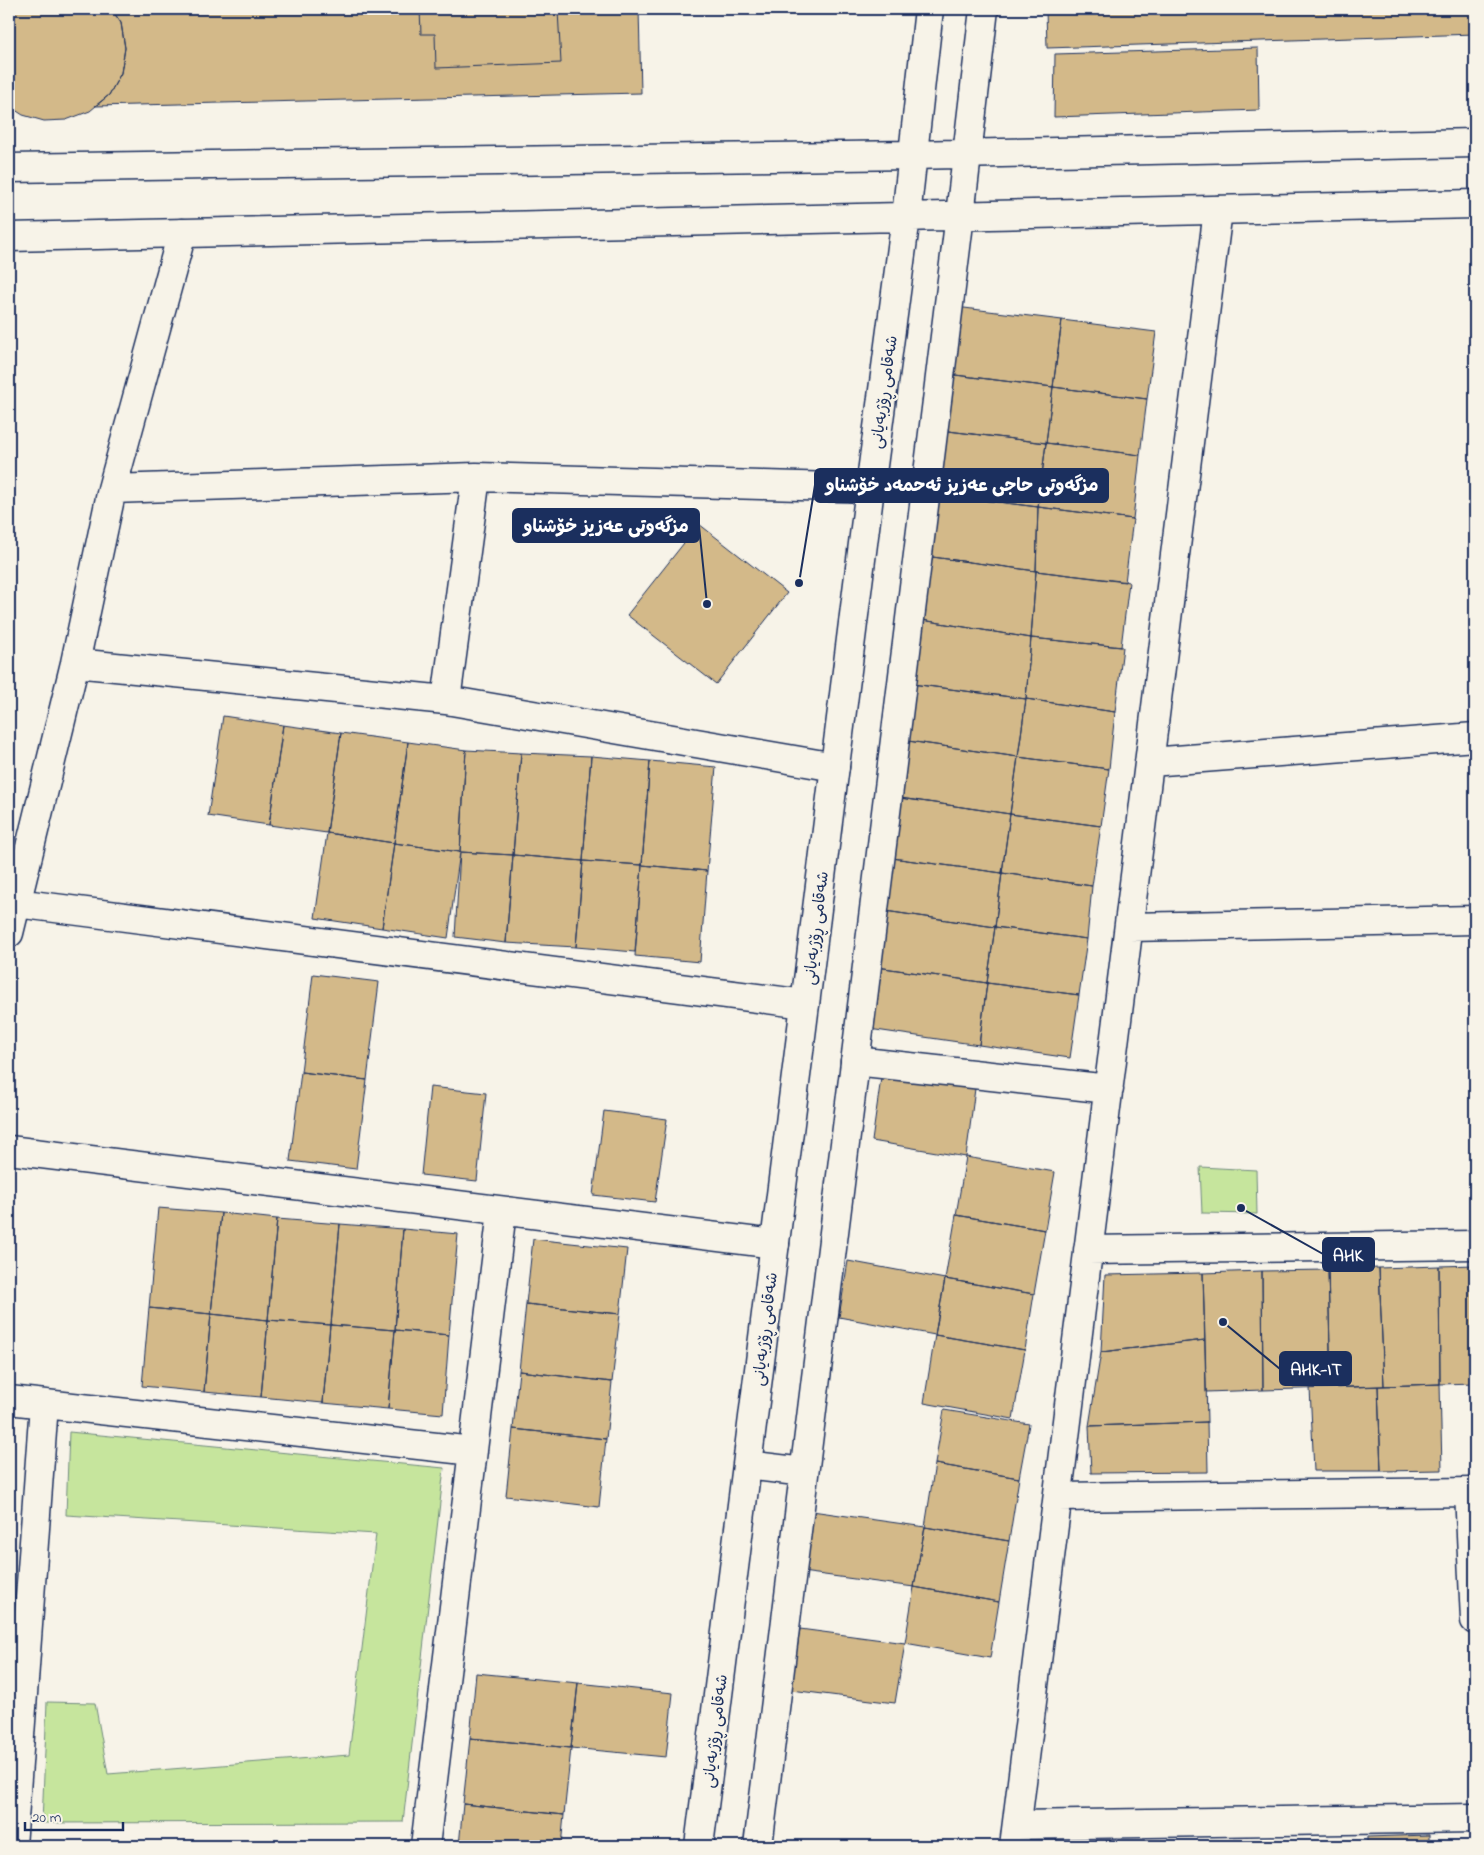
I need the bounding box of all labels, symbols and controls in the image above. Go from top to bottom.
street label: شەقامی ڕۆژبەیانی [865,334,906,451]
callout: مزگەوتی حاجی عەزیز ئەحمەد خۆشناو [815,469,1108,502]
text: مزگەوتی حاجی عەزیز ئەحمەد خۆشناو [823,474,1099,500]
callout: مزگەوتی عەزیز خۆشناو [513,509,699,542]
text: مزگەوتی عەزیز خۆشناو [521,515,689,541]
street label: شەقامی ڕۆژبەیانی [798,870,837,987]
callout: AHK [1323,1238,1374,1271]
text: AHK [1333,1244,1364,1270]
street label: شەقامی ڕۆژبەیانی [747,1271,786,1388]
callout: AHK-IT [1280,1352,1351,1385]
text: AHK-IT [1290,1358,1342,1384]
street label: شەقامی ڕۆژبەیانی [697,1673,736,1790]
scale bar [25,1800,122,1832]
text: 20 m [32,1807,62,1829]

